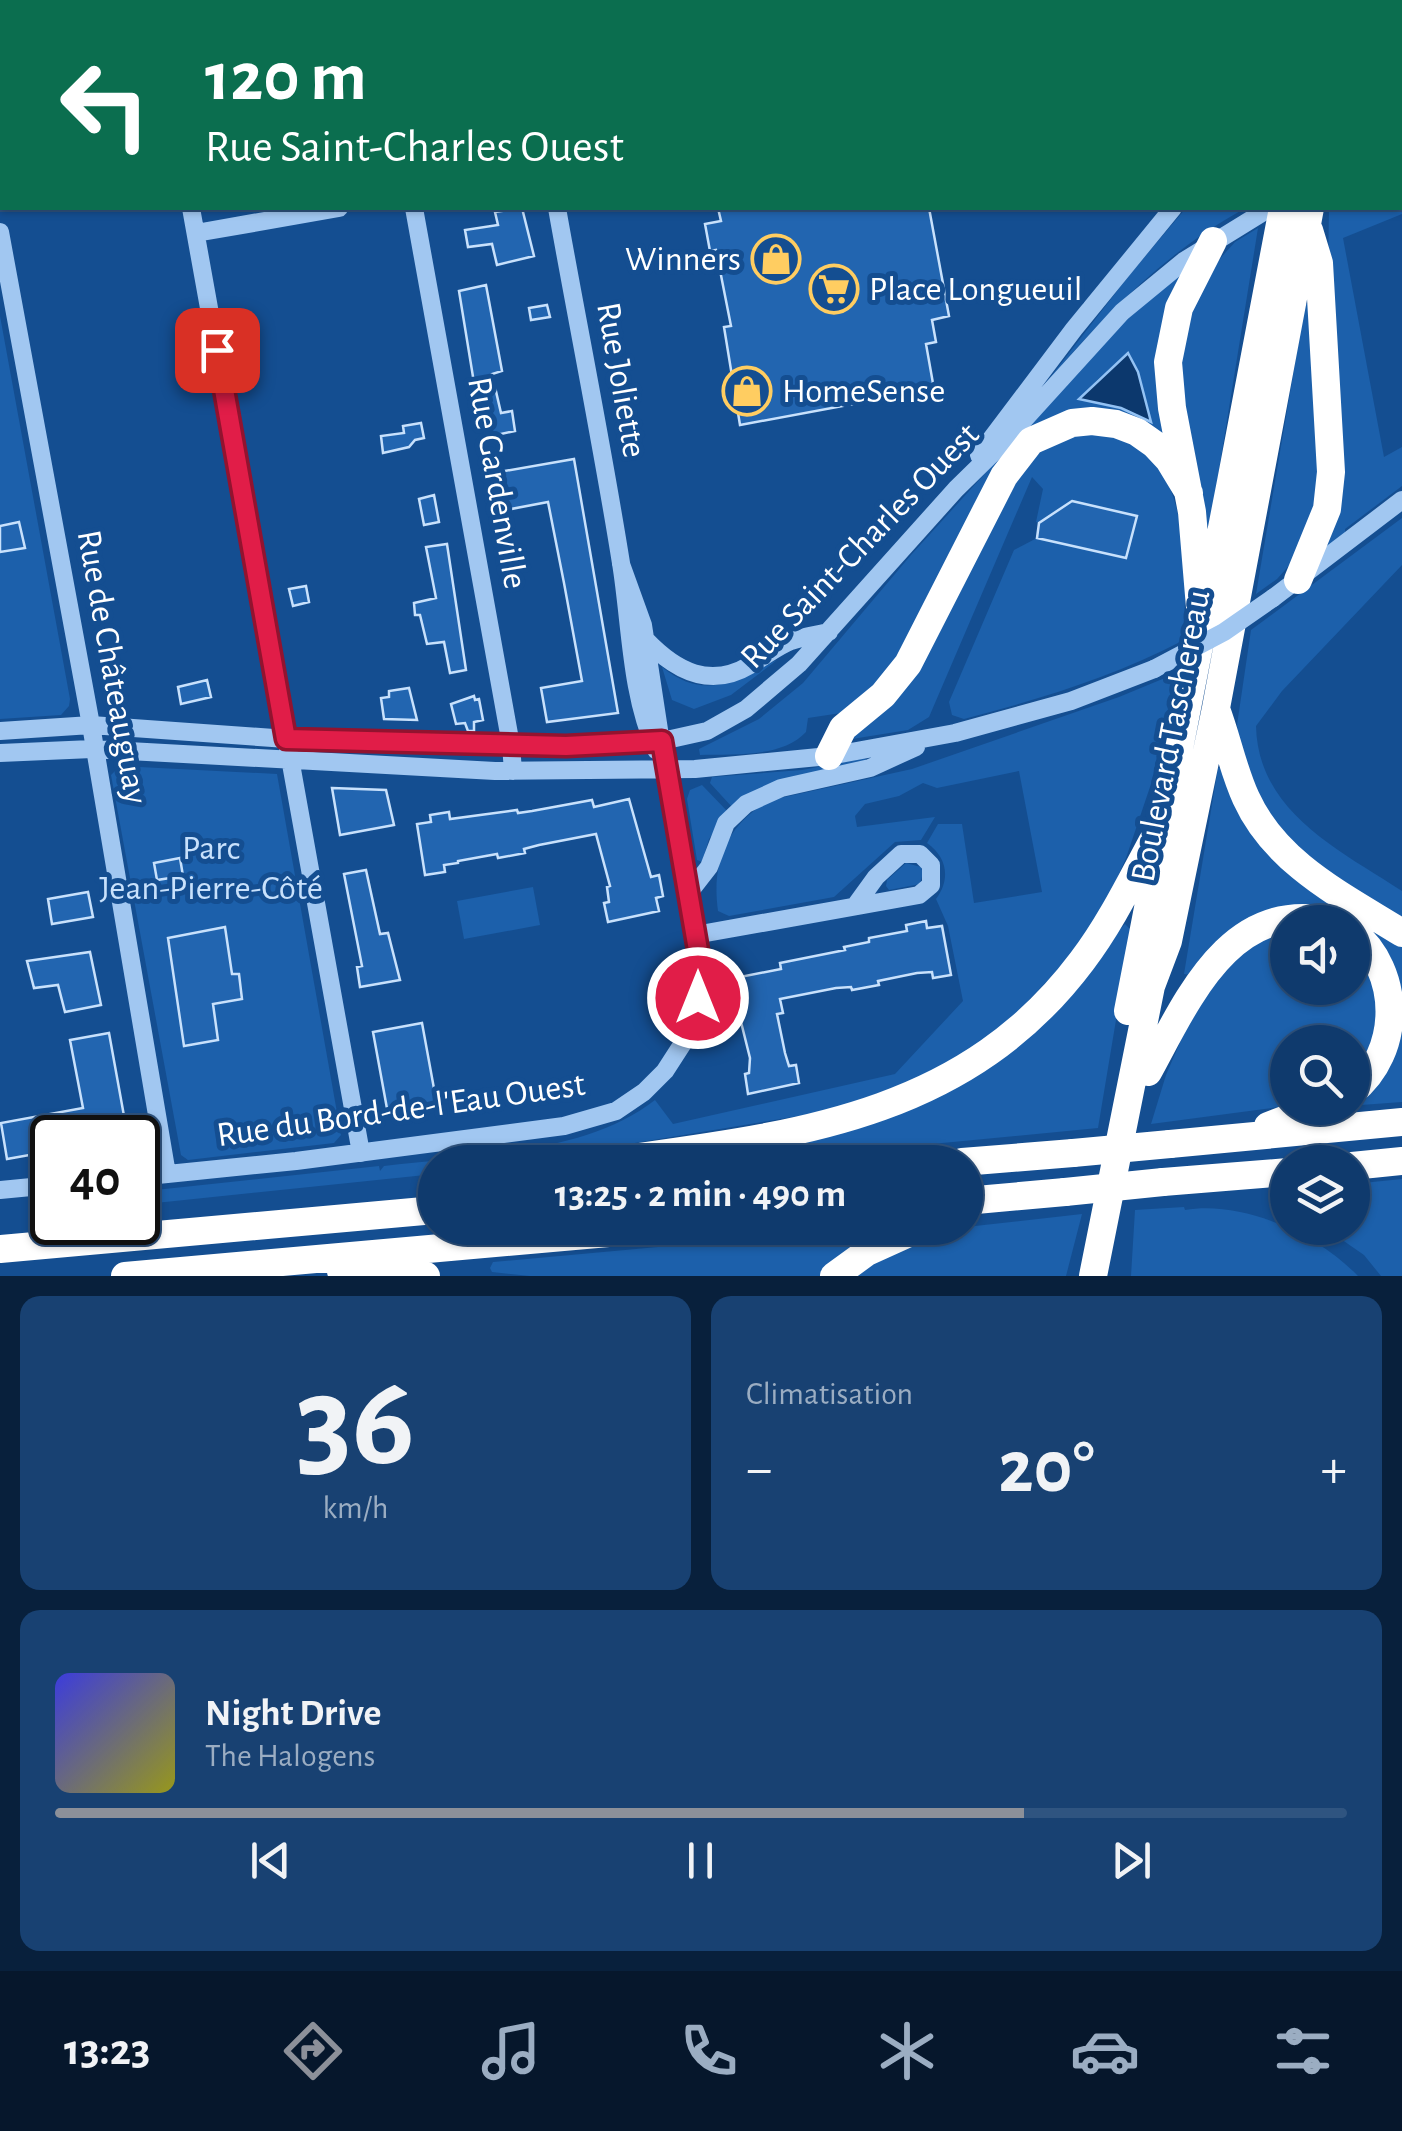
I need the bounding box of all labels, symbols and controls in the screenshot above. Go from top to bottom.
icon: left [40,40,170,170]
text: 120 m [205,43,367,113]
text: Rue Saint-Charles Ouest [205,125,624,170]
shop icon: Winners [750,233,802,285]
place label: Winners [625,242,741,277]
supermarket icon: Place Longueuil [808,263,860,315]
place label: Place Longueuil [869,272,1082,307]
street label: Rue Joliette [590,300,652,460]
pin [175,308,260,393]
icon: arrive [190,323,245,378]
shop icon: HomeSense [721,365,773,417]
street label: Rue Gardenville [461,374,533,592]
place label: HomeSense [782,374,945,409]
street label: Rue Saint-Charles Ouest [734,417,986,675]
street label: Rue de Châteauguay [71,527,153,807]
street label: Boulevard Taschereau [1126,587,1217,885]
park label: Parc Jean-Pierre-Côté [99,831,323,906]
map controls [1270,905,1370,1245]
button: sound [1270,905,1370,1005]
position arrow [646,946,750,1050]
button: search [1270,1025,1370,1125]
street label: Rue du Bord-de-l'Eau Ouest [215,1067,587,1153]
speed limit sign: 40 [30,1115,160,1245]
button: layers [1270,1145,1370,1245]
text: 13:25 · 2 min · 490 m [555,1176,846,1214]
text: 36 [296,1359,415,1489]
text: Climatisation [746,1378,913,1410]
text: 20° [998,1431,1095,1506]
text: − [746,1442,772,1497]
text: + [1321,1442,1347,1497]
text: km/h [322,1492,389,1524]
text: Night Drive [205,1695,381,1733]
text: The Halogens [205,1740,375,1772]
icon: previous [243,1833,298,1888]
icon: pause [673,1833,728,1888]
icon: next [1104,1833,1159,1888]
icon: directions [278,2016,348,2086]
icon: music [476,2016,546,2086]
icon: phone [674,2016,744,2086]
icon: climate [872,2016,942,2086]
icon: car [1070,2016,1140,2086]
icon: filters [1268,2016,1338,2086]
text: 13:23 [64,2028,150,2073]

